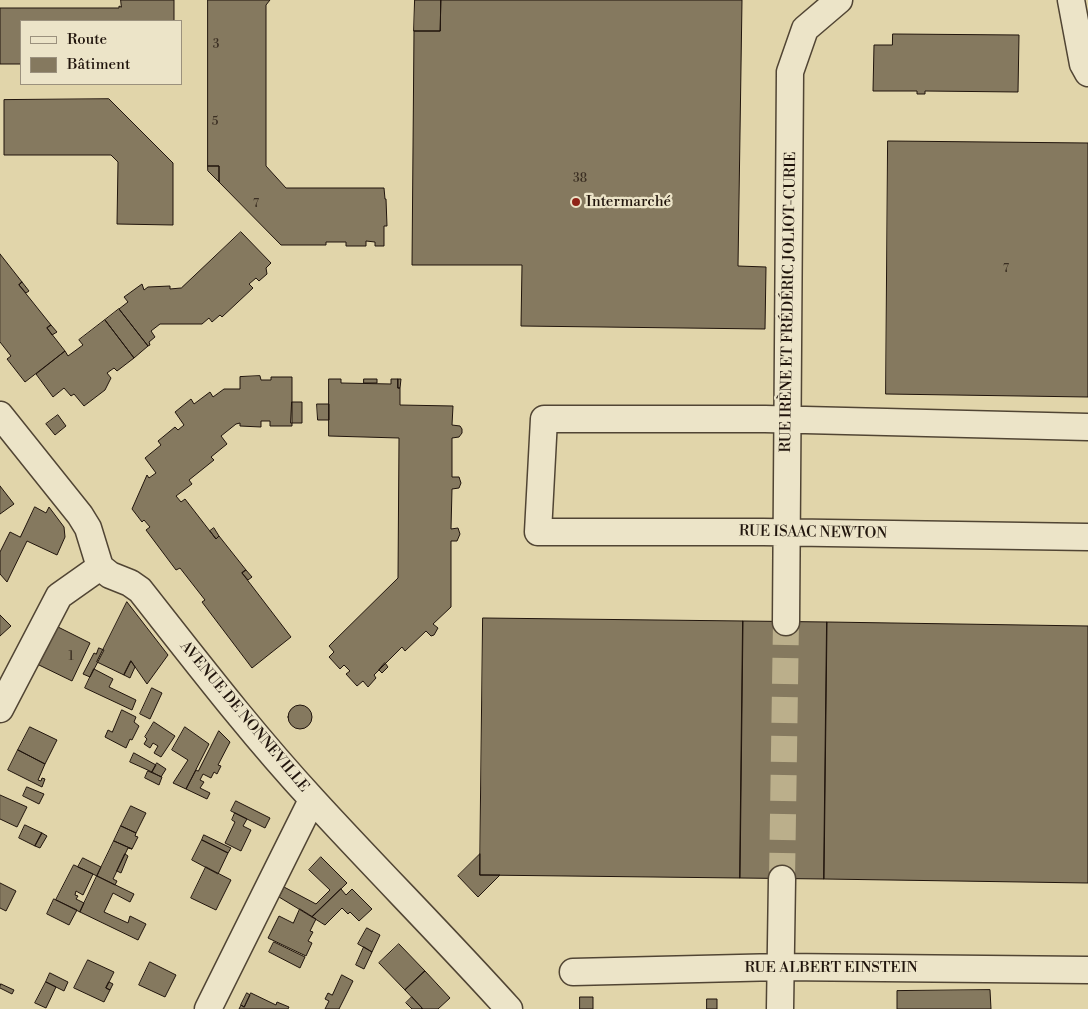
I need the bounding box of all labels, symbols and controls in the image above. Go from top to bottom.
legend [20,20,182,85]
text: Route [67,30,107,49]
house number: 3 [213,38,219,52]
text: Bâtiment [67,55,130,74]
house number: 5 [212,115,218,129]
street label: RUE IRÈNE ET FRÉDÉRIC JOLIOT-CURIE [777,151,801,453]
house number: 38 [573,172,587,186]
place label: Intermarché [586,193,671,211]
marker: Intermarché [570,196,582,208]
house number: 7 [253,197,259,211]
house number: 7 [1003,262,1009,276]
street label: RUE ISAAC NEWTON [739,523,887,543]
street label: AVENUE DE NONNEVILLE [176,638,312,796]
house number: 1 [68,650,74,664]
street label: RUE ALBERT EINSTEIN [744,959,918,977]

